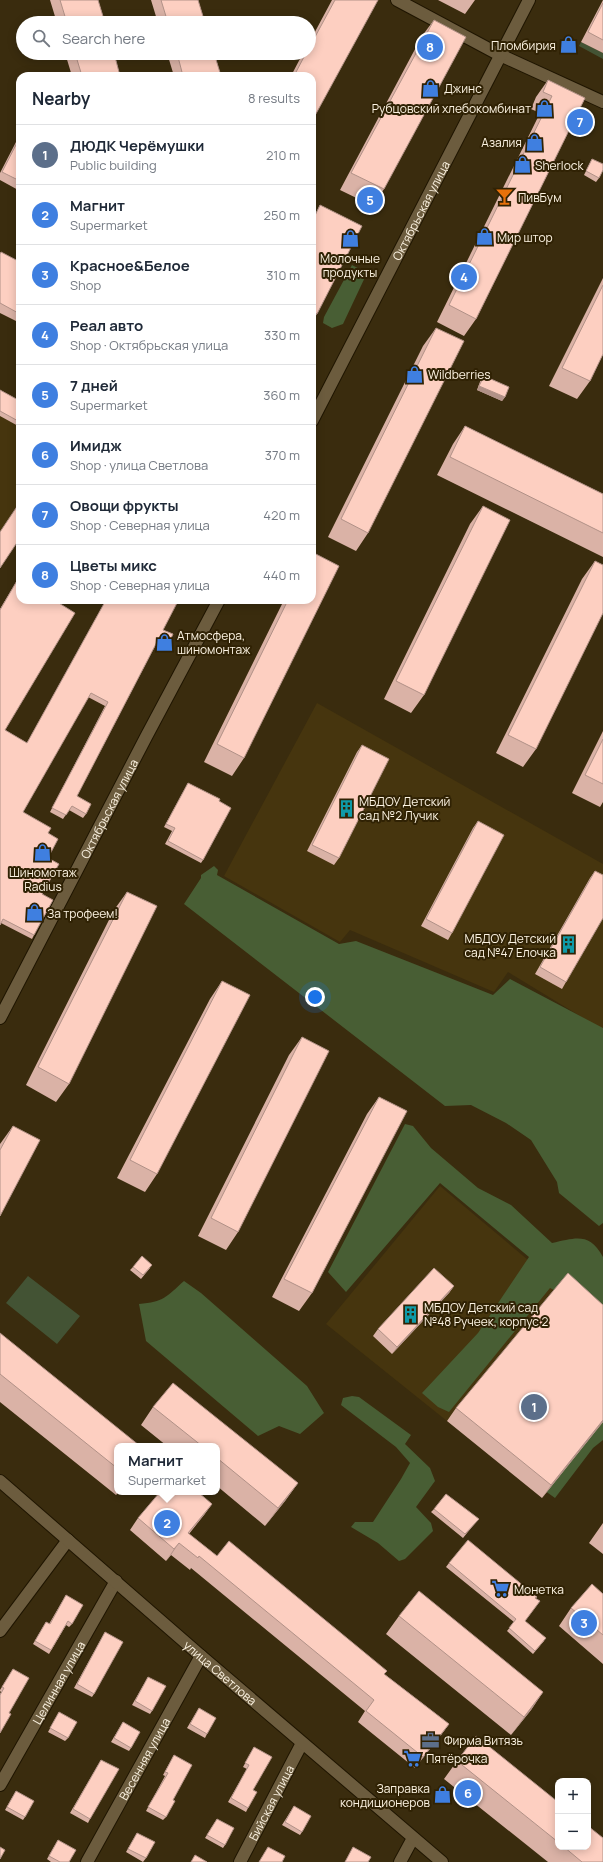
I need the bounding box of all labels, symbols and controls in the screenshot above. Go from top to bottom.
search box [16,16,316,60]
icon: search [30,27,52,49]
text: Search here [62,28,145,49]
pin: 8 [417,32,443,62]
shop icon: Пломбирия [559,35,579,55]
place label: Пломбирия [491,37,556,54]
shop icon: Джинс [421,78,441,98]
place label: Джинс [444,80,482,97]
text: Nearby [32,87,90,110]
text: 8 results [248,89,300,107]
shop icon: Рубцовский хлебокомбинат [534,98,554,118]
place label: Рубцовский хлебокомбинат [372,100,531,117]
pin: 7 [567,107,593,137]
shop icon: Азалия [525,132,545,152]
place label: Азалия [481,134,522,151]
text: ДЮДК Черёмушки [70,135,204,156]
text: 1 [42,146,48,164]
text: 210 m [266,146,300,164]
shop icon: Sherlock [512,155,532,175]
text: Public building [70,156,157,174]
place label: Sherlock [535,157,584,174]
street label: Октябрьская улица [388,158,453,263]
pin: 5 [357,185,383,215]
bar icon: ПивБум [495,187,515,207]
place label: ПивБум [518,189,561,206]
text: Магнит [70,195,125,216]
text: 2 [41,206,49,224]
text: 250 m [264,206,300,224]
text: Supermarket [70,216,148,234]
shop icon: Мир штор [474,227,494,247]
shop icon: Молочные продукты [340,229,360,249]
place label: Мир штор [497,229,553,246]
place label: Молочные продукты [320,250,380,281]
text: Красное&Белое [70,255,190,276]
pin: 4 [451,262,477,292]
text: 3 [41,266,49,284]
text: 310 m [266,266,300,284]
text: Shop [70,276,101,294]
text: Реал авто [70,315,143,336]
text: 4 [41,326,49,344]
text: 330 m [264,326,300,344]
text: Shop · Октябрьская улица [70,336,228,354]
shop icon: Wildberries [405,364,425,384]
place label: Wildberries [428,366,491,383]
text: 7 дней [70,375,118,396]
text: 5 [41,386,49,404]
text: 360 m [263,386,300,404]
text: Supermarket [70,396,148,414]
text: Имидж [70,435,122,456]
text: 6 [41,446,49,464]
text: 370 m [265,446,300,464]
text: Shop · улица Светлова [70,456,208,474]
text: Овощи фрукты [70,495,179,516]
text: 7 [42,506,48,524]
text: 420 m [263,506,300,524]
text: Shop · Северная улица [70,516,210,534]
text: Цветы микс [70,555,157,576]
text: 8 [41,566,49,584]
text: 440 m [263,566,300,584]
text: Shop · Северная улица [70,576,210,594]
place label: Атмосфера, шиномонтаж [177,627,251,658]
shop icon: Атмосфера, шиномонтаж [154,632,174,652]
street label: Октябрьская улица [76,756,142,861]
place label: МБДОУ Детский сад №2 Лучик [359,793,450,824]
building icon: МБДОУ Детский сад №2 Лучик [336,798,356,818]
shop icon: Шиномотаж Radius [33,843,53,863]
place label: Шиномотаж Radius [9,864,78,895]
shop icon: За трофеем! [24,903,44,923]
place label: За трофеем! [47,905,118,922]
place label: МБДОУ Детский сад №47 Елочка [464,930,556,961]
building icon: МБДОУ Детский сад №47 Елочка [559,935,579,955]
your location [305,987,325,1007]
place label: МБДОУ Детский сад №48 Ручеек, корпус 2 [424,1299,548,1330]
building icon: МБДОУ Детский сад №48 Ручеек, корпус 2 [401,1304,421,1324]
pin: 1 [521,1392,547,1422]
popup [114,1443,220,1495]
text: Магнит [128,1450,183,1471]
text: Supermarket [128,1471,206,1489]
pin: 2 [154,1508,180,1538]
supermarket icon: Монетка [491,1579,511,1599]
place label: Монетка [514,1581,564,1598]
pin: 3 [571,1608,597,1638]
street label: улица Светлова [180,1636,261,1709]
street label: Целинная улица [28,1638,89,1727]
street label: Весенняя улица [114,1714,174,1803]
office icon: Фирма Витязь [421,1730,441,1750]
place label: Фирма Витязь [444,1732,523,1749]
supermarket icon: Пятёрочка [403,1748,423,1768]
place label: Пятёрочка [426,1750,487,1767]
street label: Бийская улица [244,1762,298,1843]
pin: 6 [455,1778,481,1808]
map controls [555,1778,591,1850]
button: + [555,1778,591,1814]
place label: Заправка кондиционеров [340,1780,431,1811]
shop icon: Заправка кондиционеров [433,1785,453,1805]
button: − [555,1814,591,1850]

